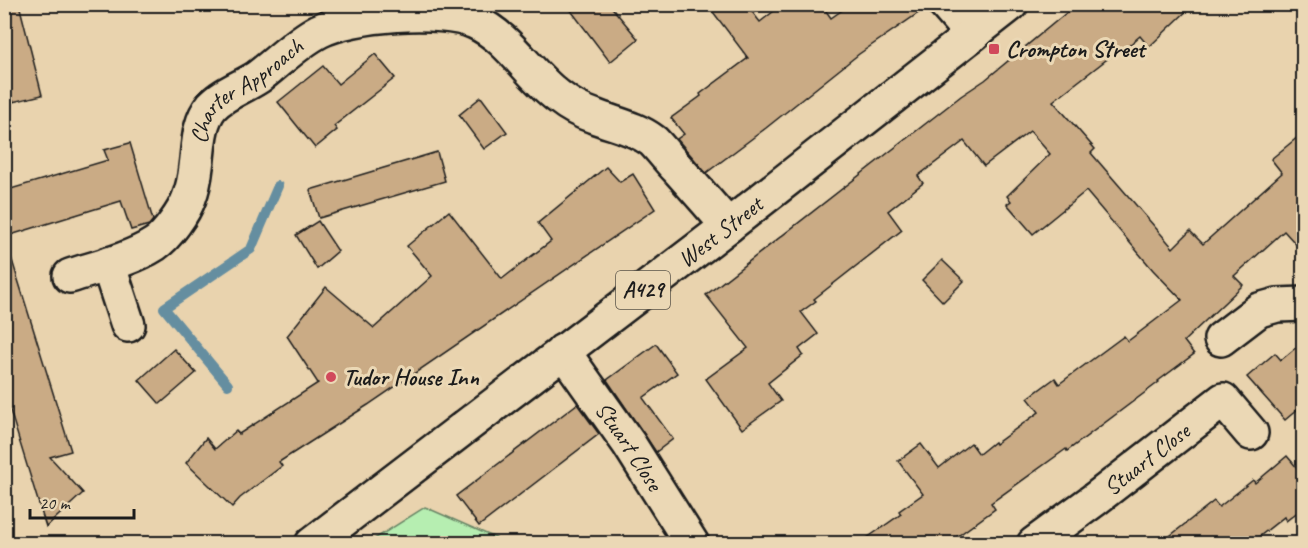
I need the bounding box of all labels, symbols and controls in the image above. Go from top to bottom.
street label: Charter Approach [184,31,310,145]
place label: Crompton Street [1006,34,1147,64]
marker: Crompton Street [987,42,1001,56]
street label: West Street [672,188,770,274]
road number: A429 [616,271,670,309]
place label: Tudor House Inn [343,362,480,392]
marker: Tudor House Inn [324,370,338,384]
street label: Stuart Close [589,396,671,498]
street label: Stuart Close [1098,415,1197,502]
scale bar [30,482,134,520]
text: 20 m [39,492,72,514]

